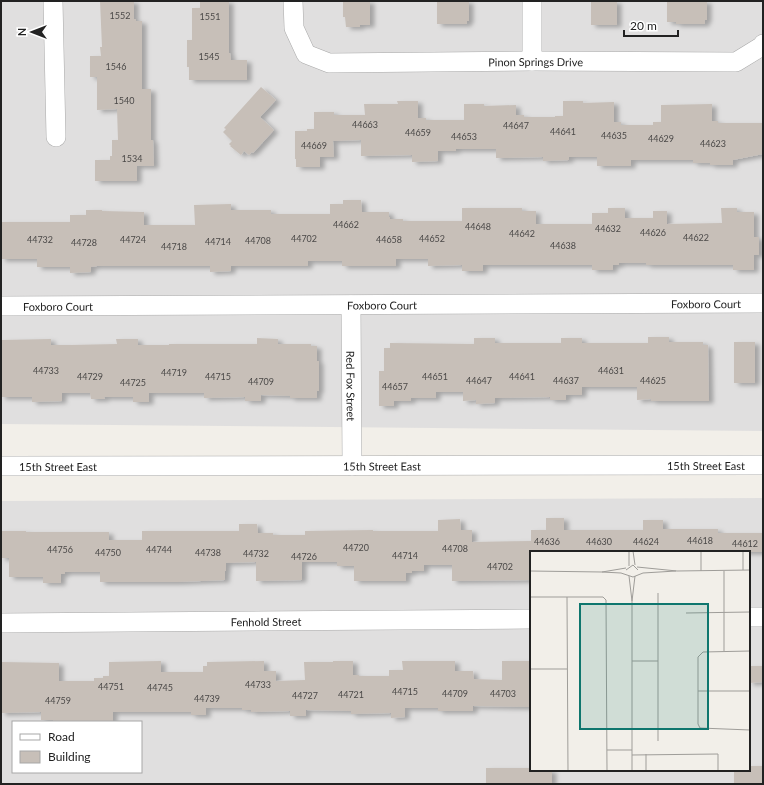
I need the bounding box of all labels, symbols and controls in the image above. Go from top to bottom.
house number: 1552 [110,10,130,21]
house number: 1551 [200,11,220,22]
north arrow [12,12,52,52]
scale bar [624,12,678,38]
text: 20 m [630,18,657,33]
text: N [15,28,28,36]
house number: 1545 [199,51,219,62]
street label: Pinon Springs Drive [488,54,583,68]
house number: 1546 [106,61,126,72]
house number: 1540 [114,95,134,106]
house number: 44663 [352,119,378,130]
house number: 44647 [503,120,529,131]
house number: 44641 [550,126,576,137]
house number: 44659 [405,127,431,138]
house number: 44635 [601,130,627,141]
house number: 44653 [451,131,477,142]
house number: 44629 [648,133,674,144]
house number: 44623 [700,138,726,149]
house number: 44669 [301,140,327,151]
house number: 1534 [122,153,142,164]
house number: 44662 [333,219,359,230]
house number: 44648 [465,221,491,232]
house number: 44632 [595,223,621,234]
house number: 44626 [640,227,666,238]
house number: 44642 [509,228,535,239]
house number: 44622 [683,232,709,243]
house number: 44702 [291,233,317,244]
house number: 44652 [419,233,445,244]
house number: 44732 [27,234,53,245]
house number: 44724 [120,234,146,245]
house number: 44658 [376,234,402,245]
house number: 44708 [245,235,271,246]
house number: 44714 [205,236,231,247]
house number: 44728 [71,237,97,248]
house number: 44638 [550,240,576,251]
house number: 44718 [161,241,187,252]
street label: Foxboro Court [671,297,741,310]
street label: Foxboro Court [347,298,417,311]
street label: Foxboro Court [23,299,93,312]
street label: Red Fox Street [345,351,358,421]
house number: 44733 [33,365,59,376]
house number: 44631 [598,365,624,376]
house number: 44719 [161,367,187,378]
house number: 44729 [77,371,103,382]
house number: 44715 [205,371,231,382]
house number: 44651 [422,371,448,382]
house number: 44641 [509,371,535,382]
house number: 44647 [466,375,492,386]
house number: 44637 [553,375,579,386]
house number: 44625 [640,375,666,386]
house number: 44709 [248,376,274,387]
house number: 44725 [120,377,146,388]
house number: 44657 [382,381,408,392]
street label: 15th Street East [19,459,97,472]
street label: 15th Street East [343,459,421,472]
street label: 15th Street East [667,459,745,472]
house number: 44618 [687,535,713,546]
house number: 44636 [534,536,560,547]
house number: 44630 [586,536,612,547]
house number: 44624 [633,536,659,547]
house number: 44612 [732,538,758,549]
house number: 44720 [343,542,369,553]
house number: 44708 [442,543,468,554]
house number: 44756 [47,544,73,555]
house number: 44744 [146,544,172,555]
house number: 44750 [95,547,121,558]
house number: 44738 [195,547,221,558]
house number: 44732 [243,548,269,559]
house number: 44714 [392,550,418,561]
house number: 44726 [291,551,317,562]
inset map [530,551,750,771]
house number: 44702 [487,561,513,572]
street label: Fenhold Street [231,614,301,628]
house number: 44733 [245,679,271,690]
house number: 44751 [98,681,124,692]
house number: 44745 [147,682,173,693]
house number: 44715 [392,686,418,697]
house number: 44709 [442,688,468,699]
house number: 44703 [490,688,516,699]
house number: 44721 [338,689,364,700]
house number: 44727 [292,690,318,701]
house number: 44739 [194,693,220,704]
house number: 44759 [45,695,71,706]
legend [12,721,142,773]
text: Road [48,729,75,744]
text: Building [48,749,91,764]

